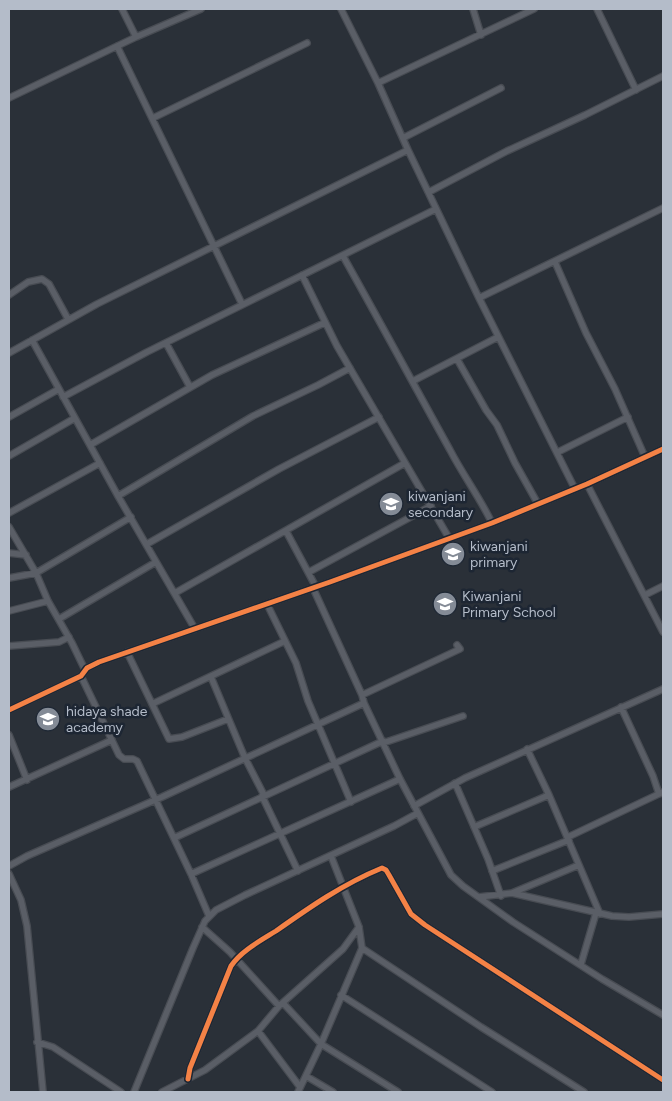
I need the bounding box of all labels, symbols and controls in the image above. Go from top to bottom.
place label: kiwanjani secondary [408,488,474,521]
school or university icon: kiwanjani secondary [378,491,404,517]
place label: kiwanjani primary [470,538,528,571]
school or university icon: kiwanjani primary [440,541,466,567]
place label: Kiwanjani Primary School [462,588,556,621]
school or university icon: Kiwanjani Primary School [432,591,458,617]
place label: hidaya shade academy [66,703,148,736]
school or university icon: hidaya shade academy [35,706,61,732]

